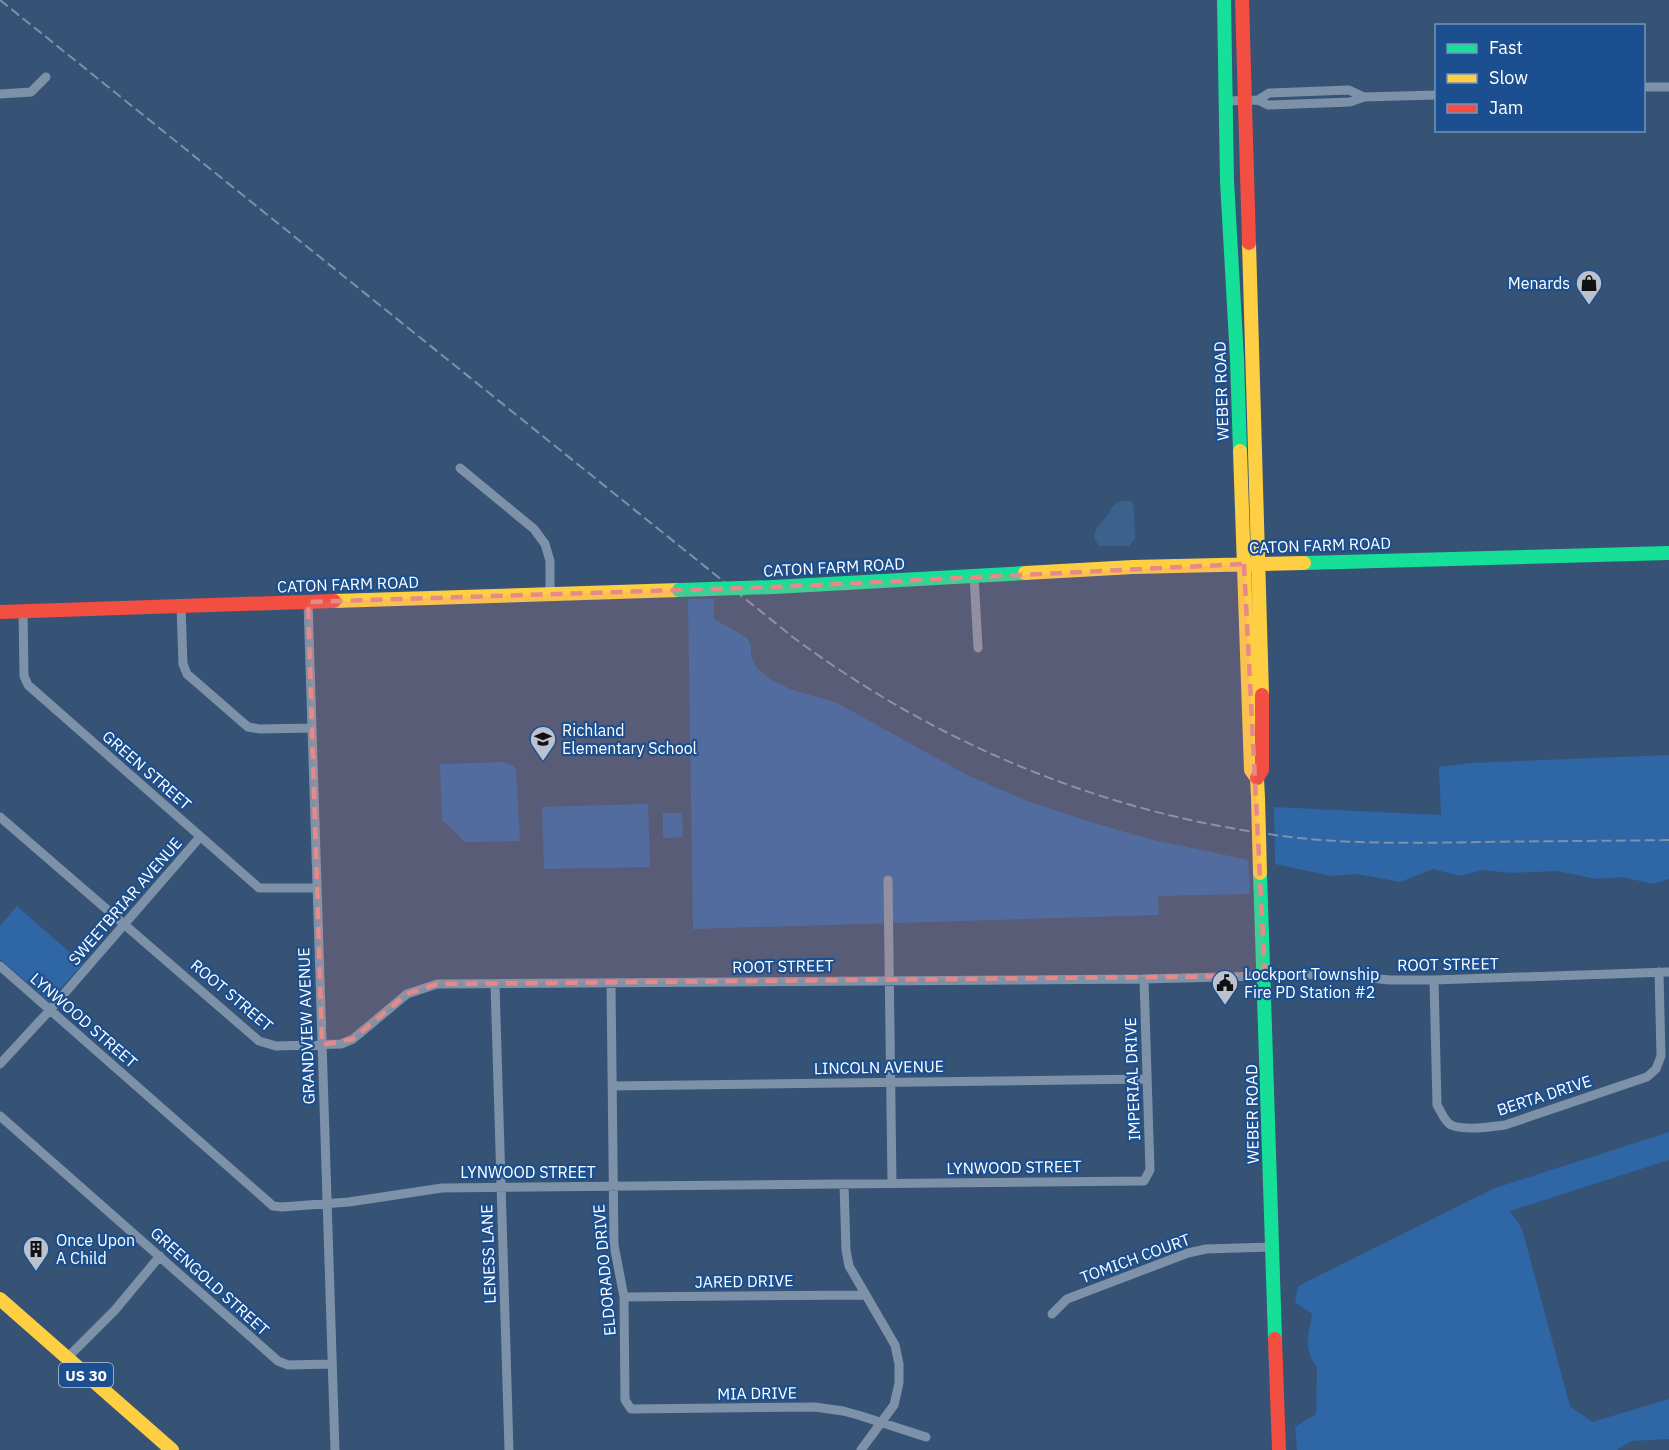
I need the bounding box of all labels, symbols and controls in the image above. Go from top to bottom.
legend [1435,24,1645,132]
text: Fast [1489,36,1523,59]
text: Slow [1489,66,1528,89]
text: Jam [1489,96,1524,119]
shop icon: Menards [1574,268,1604,306]
place label: Menards [1508,273,1570,293]
street label: WEBER ROAD [1209,341,1233,441]
street label: CATON FARM ROAD [1249,533,1391,557]
street label: CATON FARM ROAD [763,553,905,581]
street label: CATON FARM ROAD [277,572,419,596]
place label: Richland Elementary School [562,720,697,758]
school or university icon: Richland Elementary School [528,724,558,762]
street label: GREEN STREET [98,726,196,814]
street label: SWEETBRIAR AVENUE [64,833,186,969]
street label: GRANDVIEW AVENUE [293,947,319,1105]
street label: ROOT STREET [1397,953,1499,975]
street label: ROOT STREET [187,955,277,1035]
street label: ROOT STREET [732,955,834,977]
place label: Lockport Township Fire PD Station #2 [1244,964,1379,1002]
street label: LYNWOOD STREET [26,968,142,1072]
public building icon: Lockport Township Fire PD Station #2 [1210,968,1240,1006]
street label: IMPERIAL DRIVE [1120,1017,1144,1141]
street label: LINCOLN AVENUE [814,1056,944,1078]
street label: WEBER ROAD [1241,1064,1263,1164]
street label: BERTA DRIVE [1494,1070,1594,1120]
street label: LYNWOOD STREET [946,1156,1082,1178]
street label: LYNWOOD STREET [460,1162,596,1182]
street label: ELDORADO DRIVE [588,1203,620,1337]
street label: LENESS LANE [476,1204,500,1304]
street label: GREENGOLD STREET [147,1223,273,1339]
street label: TOMICH COURT [1077,1229,1193,1287]
place label: Once Upon A Child [56,1230,135,1268]
building icon: Once Upon A Child [21,1234,51,1272]
street label: JARED DRIVE [694,1270,794,1292]
road number: US 30 [59,1363,113,1387]
street label: MIA DRIVE [717,1382,797,1404]

